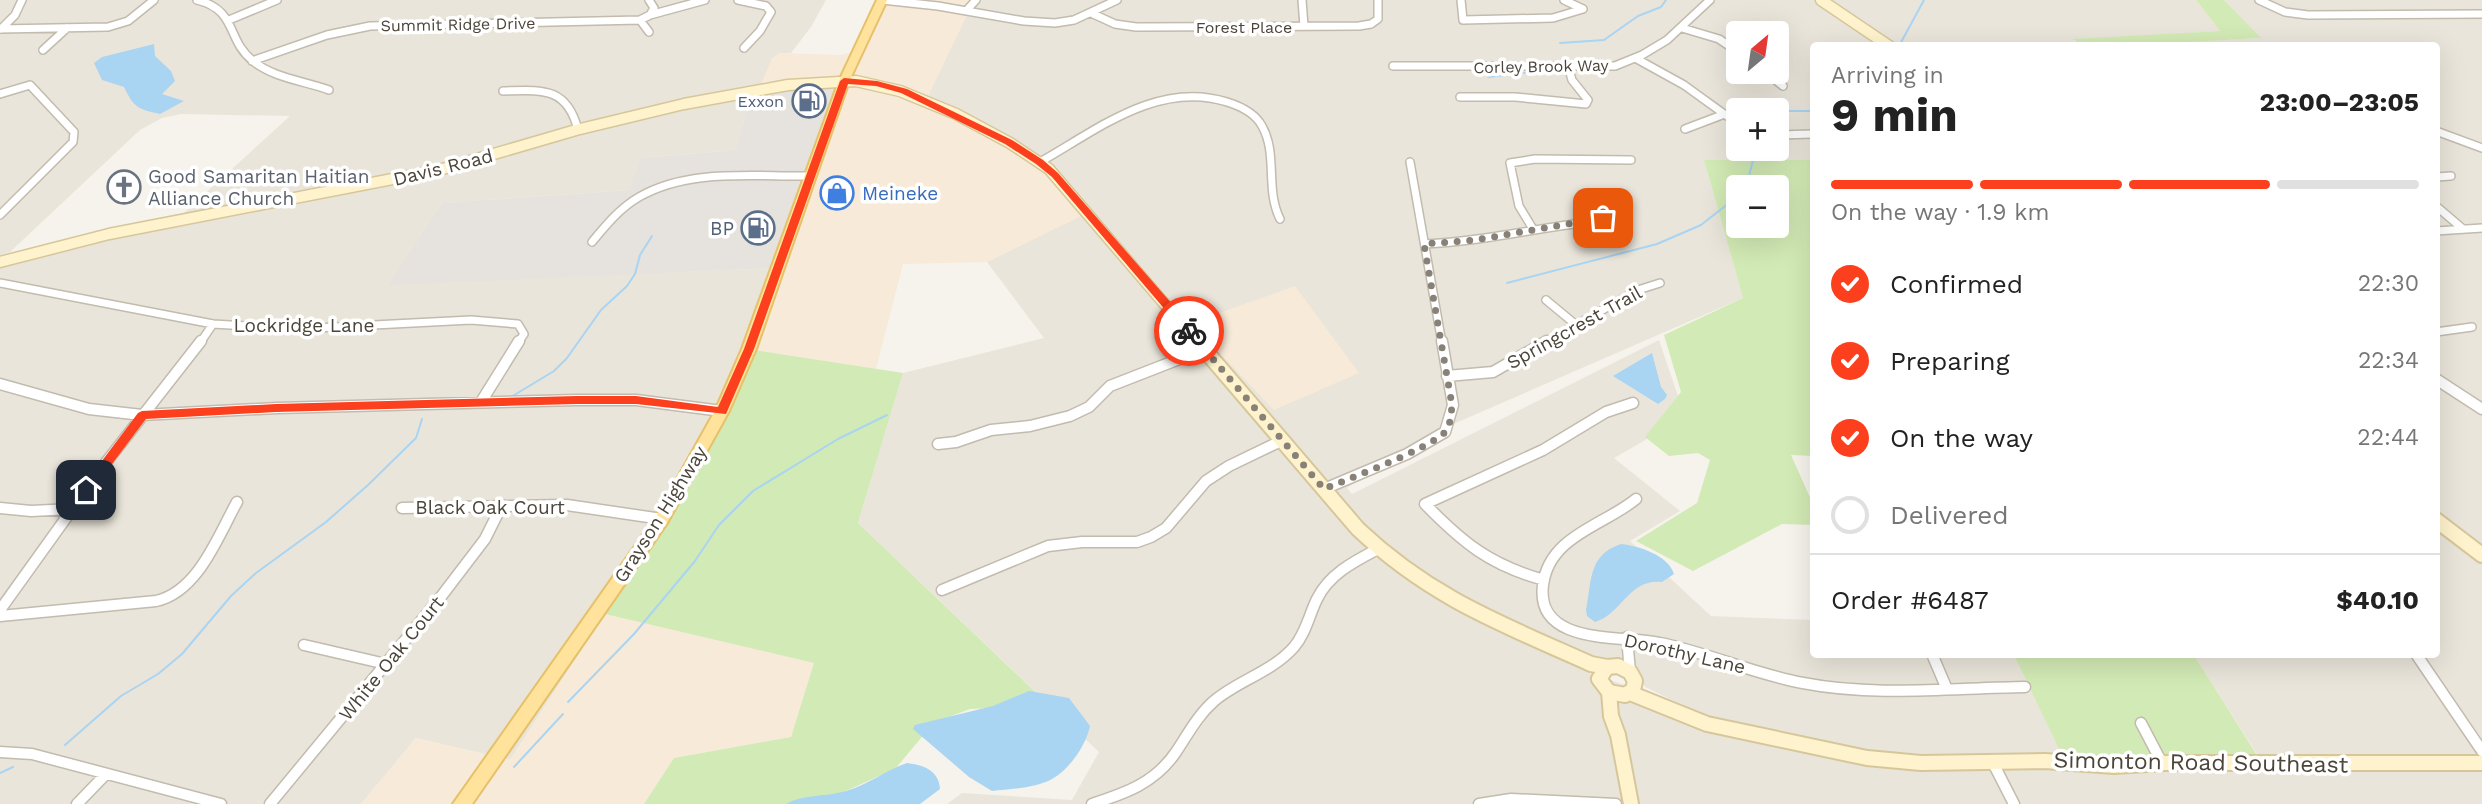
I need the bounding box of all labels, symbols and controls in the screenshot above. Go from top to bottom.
street label: Summit Ridge Drive [380,14,536,35]
street label: Forest Place [1196,18,1292,37]
north arrow [1726,21,1788,84]
map controls [1726,21,1789,238]
street label: Corley Brook Way [1473,56,1610,77]
text: Arriving in [1831,62,1944,89]
fuel station icon: Exxon [790,82,828,120]
text: 23:00–23:05 [2259,87,2419,117]
text: 9 min [1831,88,1958,142]
place label: Exxon [738,92,784,111]
button: + [1726,98,1789,161]
street label: Davis Road [391,144,495,191]
place label: Good Samaritan Haitian Alliance Church [148,165,369,210]
church icon: Good Samaritan Haitian Alliance Church [105,168,143,206]
shop icon: Meineke [818,174,856,212]
button: − [1726,175,1789,238]
place label: Meineke [862,182,938,205]
pin [1573,188,1633,248]
icon: bag [1584,199,1622,237]
text: On the way · 1.9 km [1831,199,2049,226]
fuel station icon: BP [739,209,777,247]
place label: BP [710,217,734,240]
icon: check [1831,265,1869,303]
text: Confirmed [1890,269,2023,299]
text: 22:30 [2358,270,2419,297]
street label: Springcrest Trail [1503,281,1646,374]
courier [1154,296,1224,366]
icon: bike [1170,312,1208,350]
street label: Lockridge Lane [234,314,375,337]
icon: check [1831,342,1869,380]
text: Preparing [1890,346,2010,376]
text: 22:34 [2358,347,2419,374]
icon: check [1831,419,1869,457]
text: On the way [1890,423,2033,453]
text: 22:44 [2357,424,2419,451]
street label: Grayson Highway [609,441,712,587]
pin [56,460,116,520]
icon: home [67,471,105,509]
street label: Black Oak Court [415,496,565,519]
text: Delivered [1890,500,2009,530]
text: Order #6487 [1831,585,1989,615]
text: $40.10 [2336,585,2419,615]
street label: White Oak Court [334,591,449,725]
street label: Dorothy Lane [1622,628,1748,679]
street label: Simonton Road Southeast [2053,746,2349,779]

